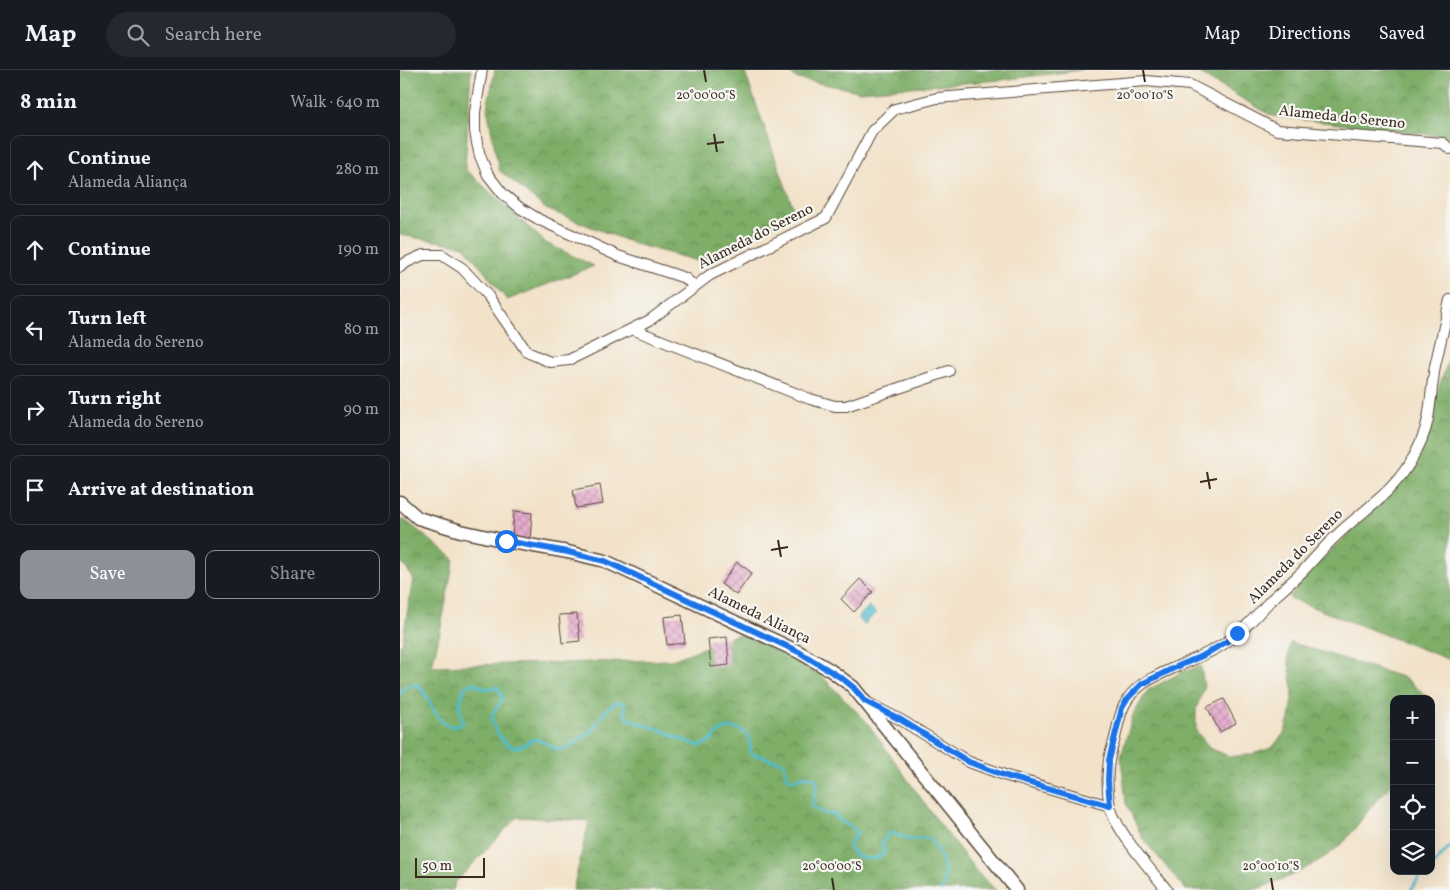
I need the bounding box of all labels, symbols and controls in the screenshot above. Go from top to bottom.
search box [106,12,456,57]
text: Map [25,18,76,52]
icon: search [124,21,152,49]
text: Search here [164,22,262,48]
text: Map [1204,22,1240,47]
text: Directions [1268,22,1351,47]
text: Saved [1379,22,1425,47]
text: 8 min [20,88,77,117]
text: 20°00'00"S [676,88,736,104]
text: 20°00'10"S [1117,88,1173,104]
text: Walk · 640 m [290,92,380,114]
street label: Alameda do Sereno [1278,101,1406,135]
text: Continue [68,146,151,172]
icon: ahead [21,156,49,184]
text: 280 m [335,159,379,181]
text: Alameda Aliança [68,172,187,194]
street label: Alameda do Sereno [695,199,817,275]
icon: ahead [21,236,49,264]
text: Continue [68,237,151,263]
text: 190 m [337,239,379,261]
text: Turn left [68,306,147,332]
icon: left [21,316,49,344]
text: 80 m [344,319,379,341]
text: Alameda do Sereno [68,332,203,354]
text: Turn right [68,386,161,412]
icon: right [21,396,49,424]
text: 90 m [343,399,379,421]
text: Alameda do Sereno [68,412,203,434]
icon: arrive [21,476,49,504]
text: Arrive at destination [68,477,254,503]
street label: Alameda do Sereno [1244,505,1348,609]
route start [495,530,518,553]
button: Save [20,550,195,599]
button: Share [205,550,380,599]
street label: Alameda Aliança [704,582,814,650]
route end [1226,622,1249,645]
map controls [1390,695,1435,875]
button: + [1390,695,1435,740]
button: − [1390,740,1435,785]
button: locate [1390,785,1435,830]
button: layers [1390,830,1435,875]
scale bar [415,855,485,878]
text: 50 m [422,857,452,876]
text: 20°00'00"S [802,859,862,875]
text: 20°00'10"S [1243,859,1299,875]

